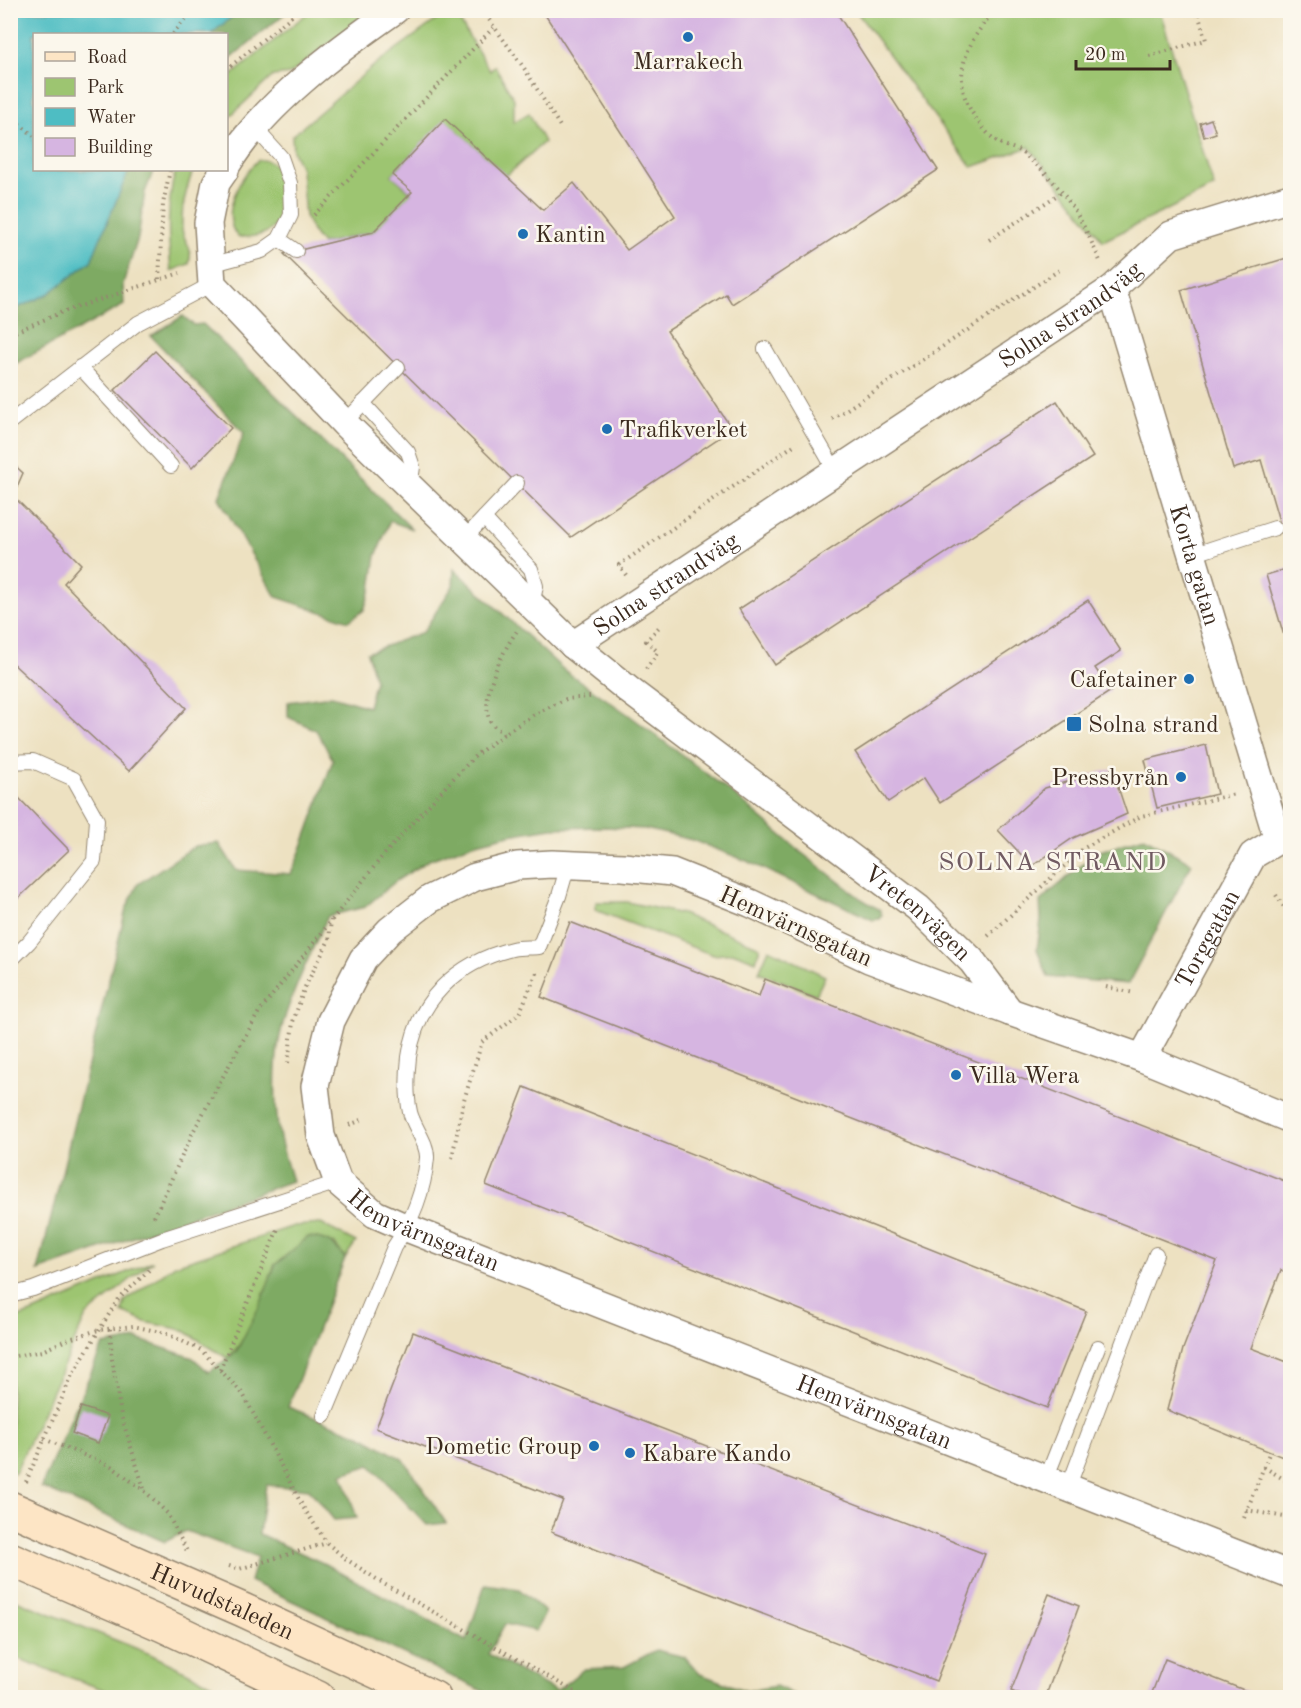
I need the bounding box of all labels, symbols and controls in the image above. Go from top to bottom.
marker: Marrakech [681,30,695,44]
legend [33,33,228,171]
scale bar [1076,33,1170,71]
text: 20 m [1085,46,1125,64]
text: Road [87,49,127,67]
place label: Marrakech [633,51,743,75]
text: Park [87,79,124,97]
text: Water [87,109,136,127]
text: Building [87,139,153,157]
place label: Kantin [535,224,606,248]
marker: Kantin [516,227,530,241]
street label: Solna strandväg [995,258,1147,374]
place label: Trafikverket [619,419,747,443]
marker: Trafikverket [600,422,614,436]
street label: Korta gatan [1164,502,1223,629]
street label: Solna strandväg [590,529,744,642]
place label: Cafetainer [1070,669,1177,693]
marker: Cafetainer [1182,672,1196,686]
place label: Solna strand [1088,714,1219,738]
marker: Solna strand [1065,715,1083,733]
place label: Pressbyrån [1051,767,1169,791]
marker: Pressbyrån [1174,770,1188,784]
district label: SOLNA STRAND [938,850,1168,876]
street label: Vretenvägen [859,862,975,967]
street label: Hemvärnsgatan [715,883,875,972]
street label: Torggatan [1172,886,1246,993]
place label: Villa Wera [968,1065,1080,1089]
marker: Villa Wera [949,1068,963,1082]
street label: Hemvärnsgatan [342,1186,502,1277]
street label: Hemvärnsgatan [792,1372,955,1455]
place label: Dometic Group [425,1436,582,1460]
marker: Dometic Group [587,1439,601,1453]
place label: Kabare Kando [642,1443,791,1467]
marker: Kabare Kando [623,1446,637,1460]
street label: Huvudstaleden [146,1561,297,1646]

